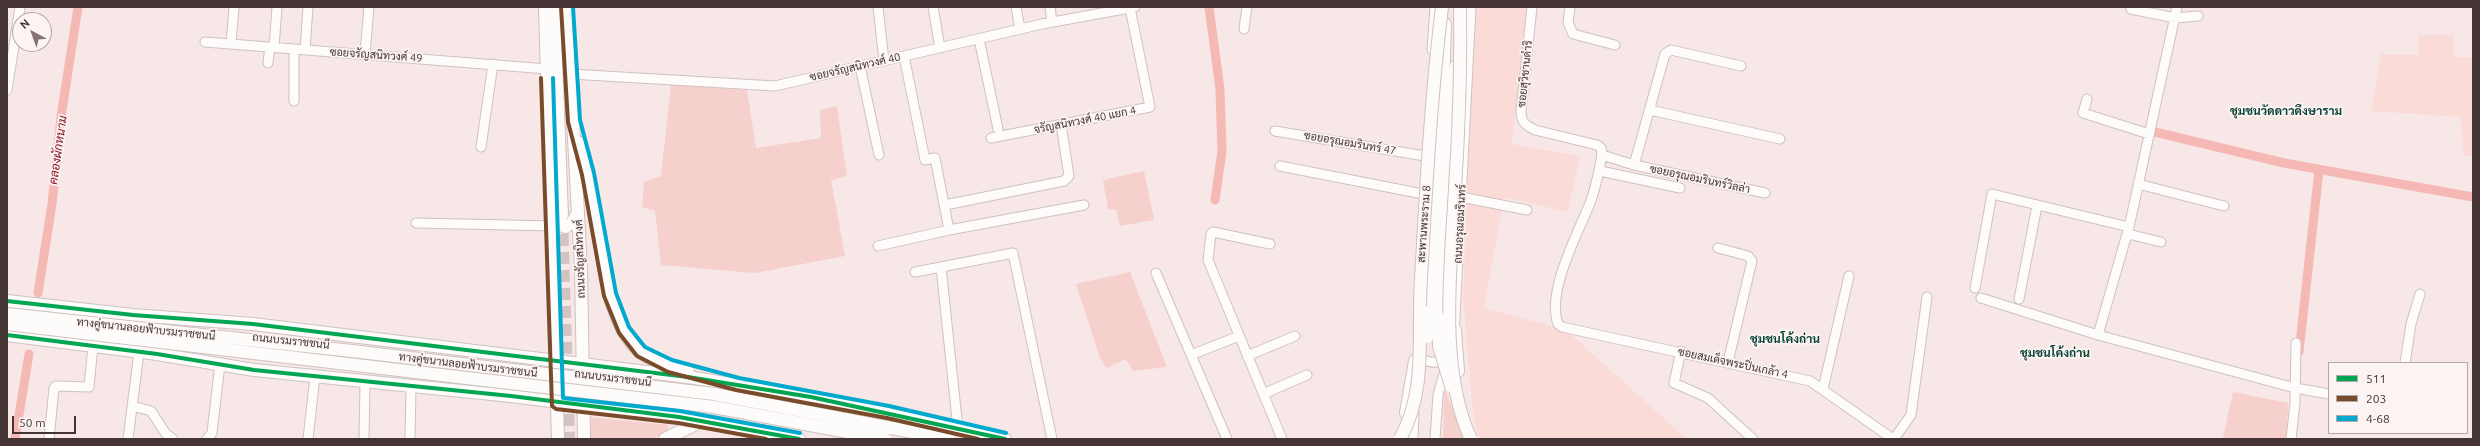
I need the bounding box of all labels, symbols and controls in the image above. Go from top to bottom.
north arrow [12,12,52,52]
text: N [18,16,32,31]
street label: ซอยสุวิชานดำริ [1515,40,1535,108]
street label: ซอยจรัญสนิทวงศ์ 49 [329,45,423,65]
street label: ซอยจรัญสนิทวงศ์ 40 [808,50,902,84]
street label: จรัญสนิทวงศ์ 40 แยก 4 [1033,104,1137,136]
district label: ชุมชนวัดดาวดึงษาราม [2230,104,2342,118]
water label: คลองผักหนาม [46,115,70,185]
street label: ซอยอรุณอมรินทร์ 47 [1303,128,1397,158]
street label: ซอยอรุณอมรินทร์วิลล่า [1649,162,1751,196]
street label: ถนนอรุณอมรินทร์ [1451,184,1469,264]
street label: สะพานพระราม 8 [1415,185,1433,263]
street label: ถนนจรัญสนิทวงศ์ [572,219,588,299]
street label: ทางคู่ขนานลอยฟ้าบรมราชชนนี [76,315,216,343]
street label: ถนนบรมราชชนนี [252,330,330,352]
district label: ชุมชนโค้งถ่าน [1750,332,1820,346]
street label: ซอยสมเด็จพระปิ่นเกล้า 4 [1677,345,1789,381]
district label: ชุมชนโค้งถ่าน [2020,346,2090,360]
street label: ทางคู่ขนานลอยฟ้าบรมราชชนนี [398,350,538,380]
legend [2328,362,2468,434]
street label: ถนนบรมราชชนนี [574,367,652,389]
text: 511 [2366,372,2386,385]
text: 203 [2366,392,2386,405]
scale bar [14,408,78,434]
text: 4-68 [2366,412,2390,425]
text: 50 m [19,416,46,429]

